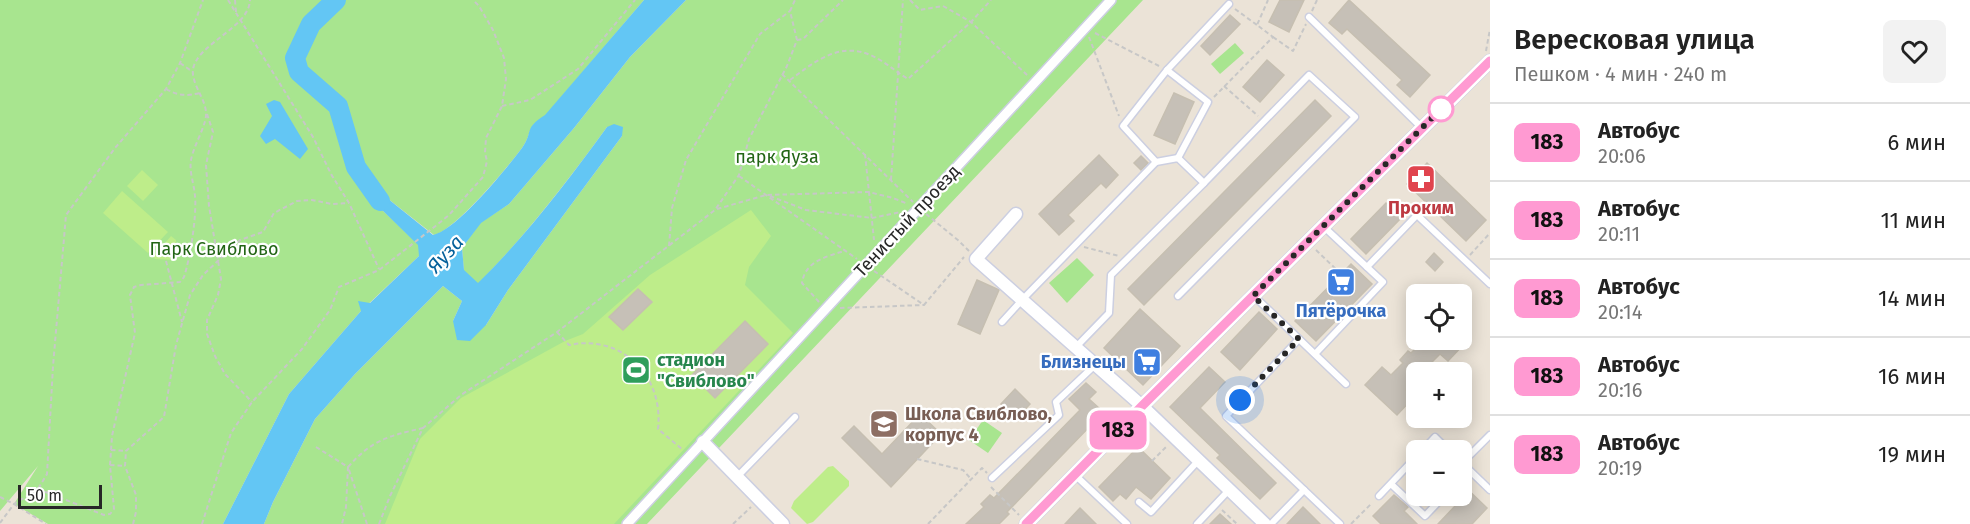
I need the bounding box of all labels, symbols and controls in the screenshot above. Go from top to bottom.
button: heart [1883,20,1946,83]
text: Вересковая улица [1514,23,1755,56]
text: Пешком · 4 мин · 240 m [1514,62,1727,86]
unlabelled marker [1428,96,1454,122]
text: Автобус [1598,117,1680,144]
text: 183 [1531,129,1563,155]
text: 6 мин [1887,129,1946,156]
text: 20:06 [1598,144,1646,168]
park label: парк Яуза [735,146,819,168]
street label: Тенистый проезд [849,160,965,282]
pharmacy icon: Проким [1405,163,1437,195]
text: Автобус [1598,195,1680,222]
place label: Проким [1388,197,1454,219]
text: 183 [1531,207,1563,233]
text: 11 мин [1880,207,1946,234]
text: 20:11 [1598,222,1640,246]
water label: Яуза [421,230,468,279]
park label: Парк Свиблово [149,238,279,260]
supermarket icon: Пятёрочка [1325,266,1357,298]
text: Автобус [1598,273,1680,300]
map controls [1406,284,1472,506]
button: locate [1406,284,1472,350]
text: 183 [1531,285,1563,311]
text: 14 мин [1878,285,1946,312]
place label: Пятёрочка [1296,300,1386,322]
text: 20:14 [1598,300,1642,324]
supermarket icon: Близнецы [1131,346,1163,378]
place label: стадион "Свиблово" [657,349,755,392]
place label: Близнецы [1041,351,1126,373]
text: Автобус [1598,351,1680,378]
sports icon: стадион "Свиблово" [620,354,652,386]
button: + [1406,362,1472,428]
text: 183 [1531,363,1563,389]
text: 16 мин [1878,363,1946,390]
text: 20:16 [1598,378,1642,402]
your location [1225,385,1255,415]
place label: Школа Свиблово, корпус 4 [905,403,1052,446]
school or university icon: Школа Свиблово, корпус 4 [868,408,900,440]
line badge: 183 [1084,410,1152,450]
text: 183 [1102,417,1134,443]
text: Автобус [1598,429,1680,456]
button: − [1406,440,1472,506]
text: 183 [1531,441,1563,467]
text: 19 мин [1878,441,1946,468]
text: 20:19 [1598,456,1642,480]
scale bar [18,482,102,510]
text: 50 m [27,486,62,505]

